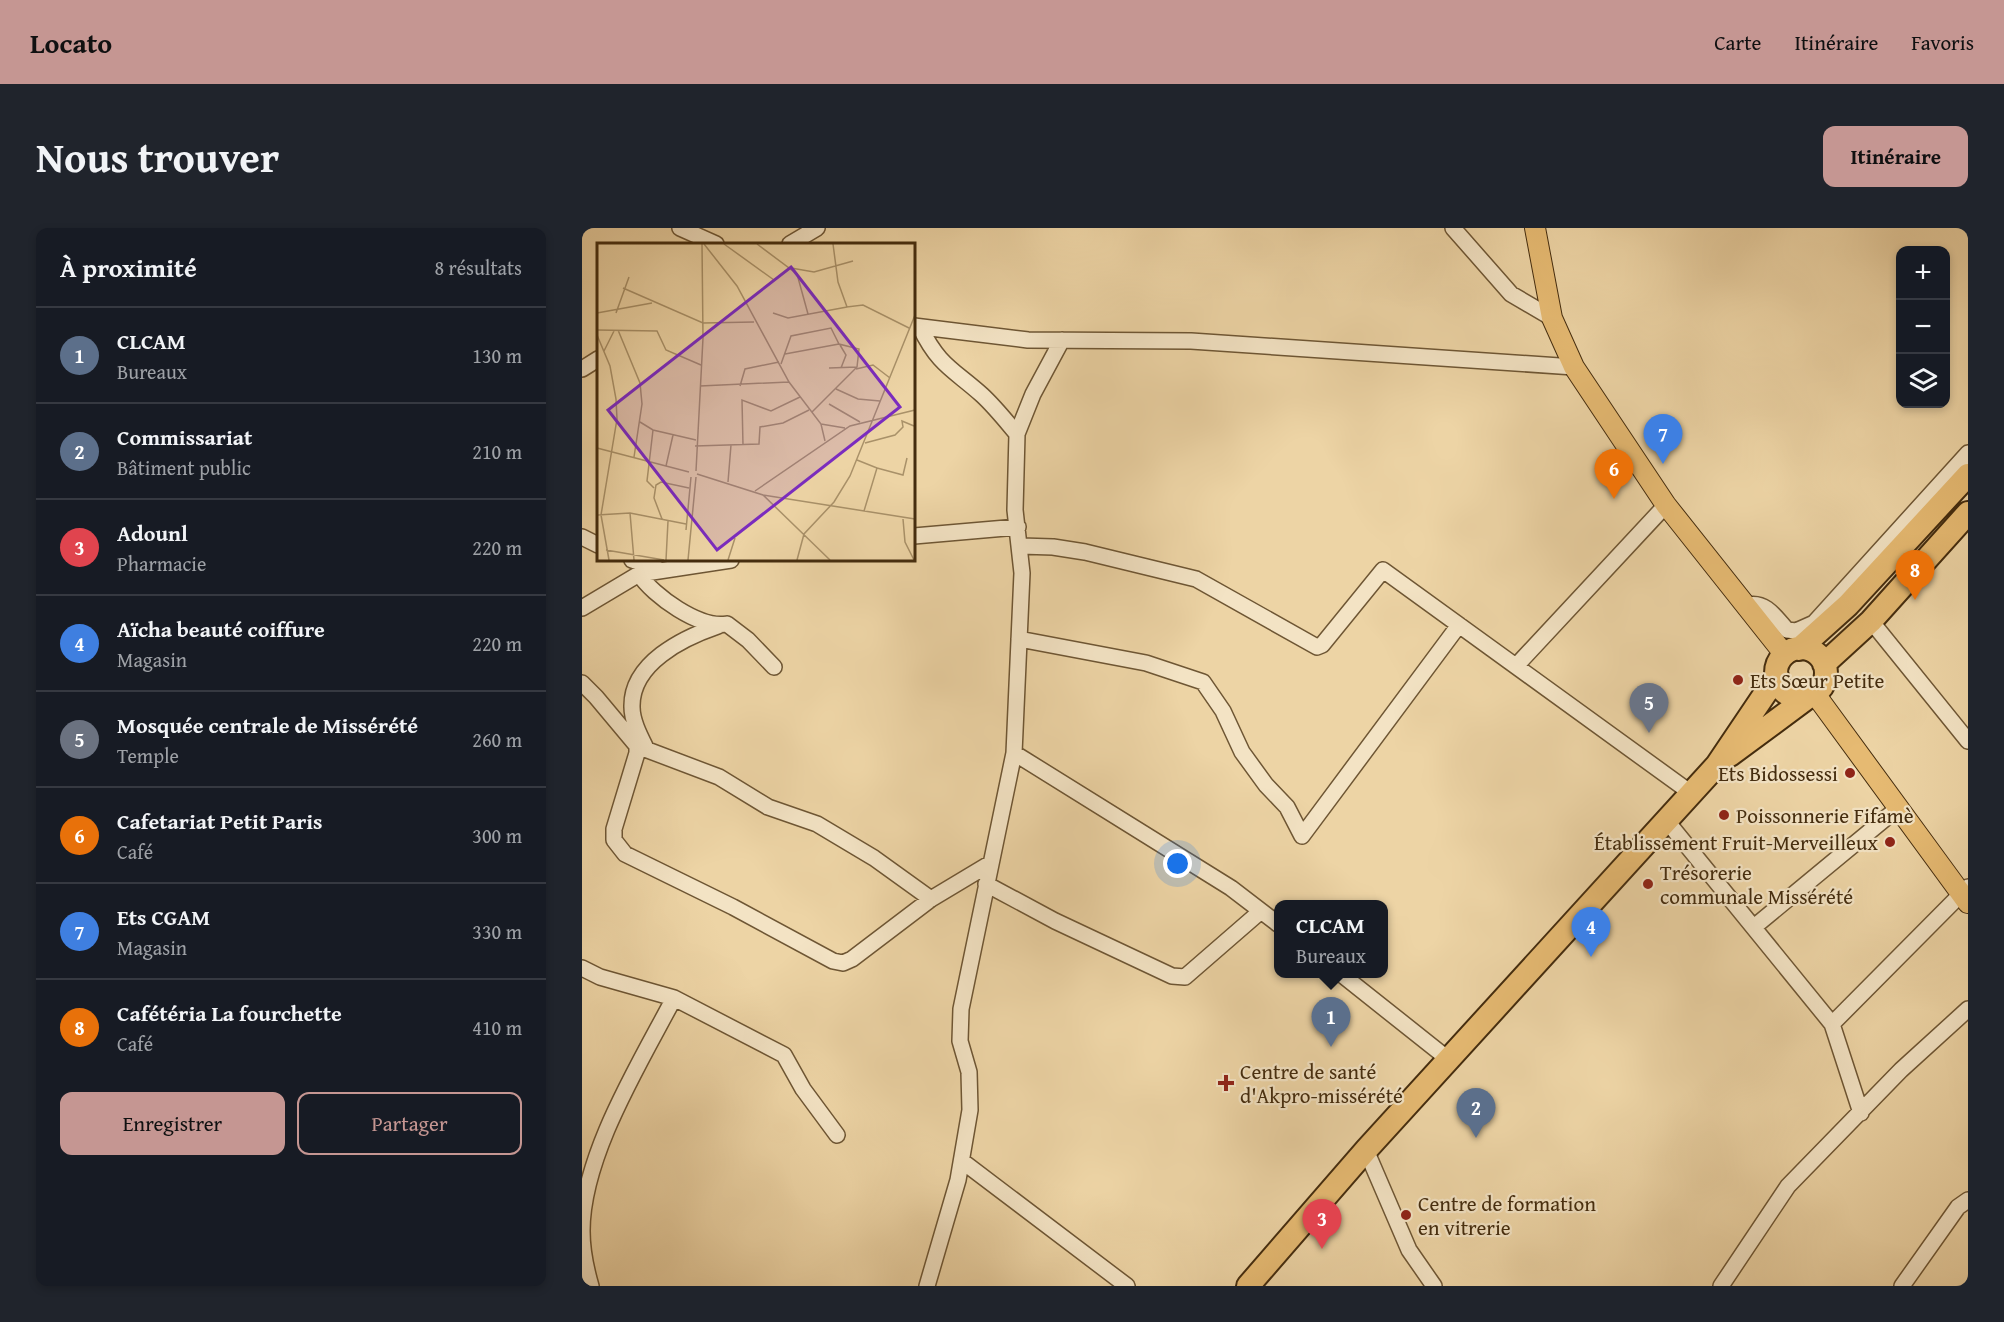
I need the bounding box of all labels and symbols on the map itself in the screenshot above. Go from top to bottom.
inset map [597,243,915,561]
pin: 7 [1644,414,1682,464]
pin: 6 [1594,450,1634,499]
pin: 8 [1896,550,1934,600]
place label: Ets Sœur Petite [1750,665,1885,696]
marker: Ets Sœur Petite [1731,673,1745,687]
pin: 5 [1630,684,1668,733]
place label: Ets Bidossessi [1718,758,1838,789]
marker: Ets Bidossessi [1843,766,1857,780]
place label: Poissonnerie Fifamè [1736,800,1914,831]
marker: Poissonnerie Fifamè [1717,808,1731,822]
place label: Établissement Fruit-Merveilleux [1594,827,1878,858]
marker: Établissement Fruit-Merveilleux [1883,835,1897,849]
your location [1163,849,1192,878]
place label: Trésorerie communale Missérété [1660,857,1853,912]
marker: Trésorerie communale Missérété [1641,877,1655,891]
pin: 4 [1572,908,1610,957]
pin: 1 [1312,998,1350,1047]
place label: Centre de santé d'Akpro-missérété [1240,1056,1403,1111]
marker: Centre de santé d'Akpro-missérété [1217,1074,1235,1092]
pin: 2 [1456,1088,1496,1138]
place label: Centre de formation en vitrerie [1418,1188,1596,1243]
pin: 3 [1302,1200,1342,1249]
marker: Centre de formation en vitrerie [1399,1208,1413,1222]

